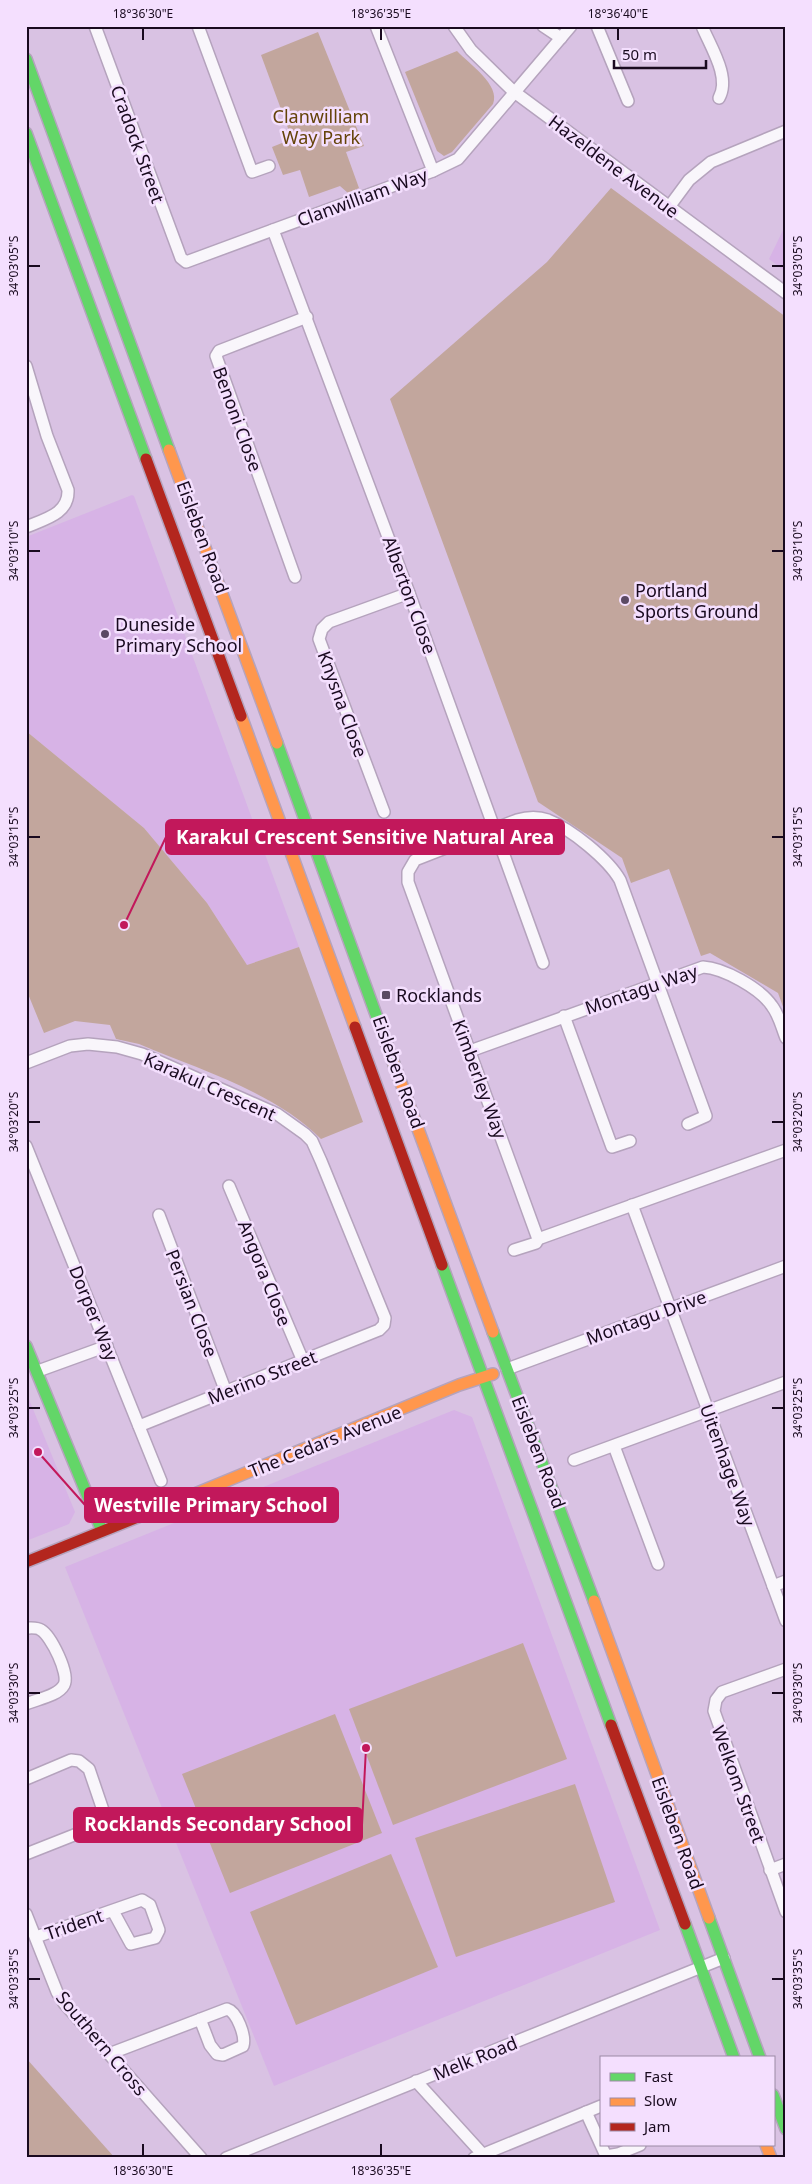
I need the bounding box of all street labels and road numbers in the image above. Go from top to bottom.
street label: Cradock Street [106,82,171,207]
street label: Hazeldene Avenue [544,109,684,223]
street label: Clanwilliam Way [293,162,431,232]
street label: Benoni Close [208,363,268,475]
street label: Eisleben Road [171,477,235,597]
street label: Alberton Close [378,533,442,657]
street label: Knysna Close [313,647,373,761]
street label: Montagu Way [582,958,701,1019]
street label: Eisleben Road [367,1012,431,1132]
street label: Kimberley Way [447,1016,513,1143]
street label: Karakul Crescent [140,1046,280,1126]
street label: Angora Close [233,1217,297,1329]
street label: Persian Close [160,1246,224,1360]
street label: Dorper Way [64,1262,124,1365]
street label: Montagu Drive [583,1284,709,1350]
street label: Merino Street [204,1344,321,1410]
street label: Eisleben Road [507,1392,571,1512]
street label: The Cedars Avenue [245,1399,405,1483]
street label: Uitenhage Way [695,1401,762,1530]
street label: Welkom Street [707,1722,772,1847]
street label: Eisleben Road [646,1773,710,1893]
street label: Trident [42,1903,107,1945]
street label: Southern Cross [51,1986,153,2100]
street label: Melk Road [429,2030,521,2086]

